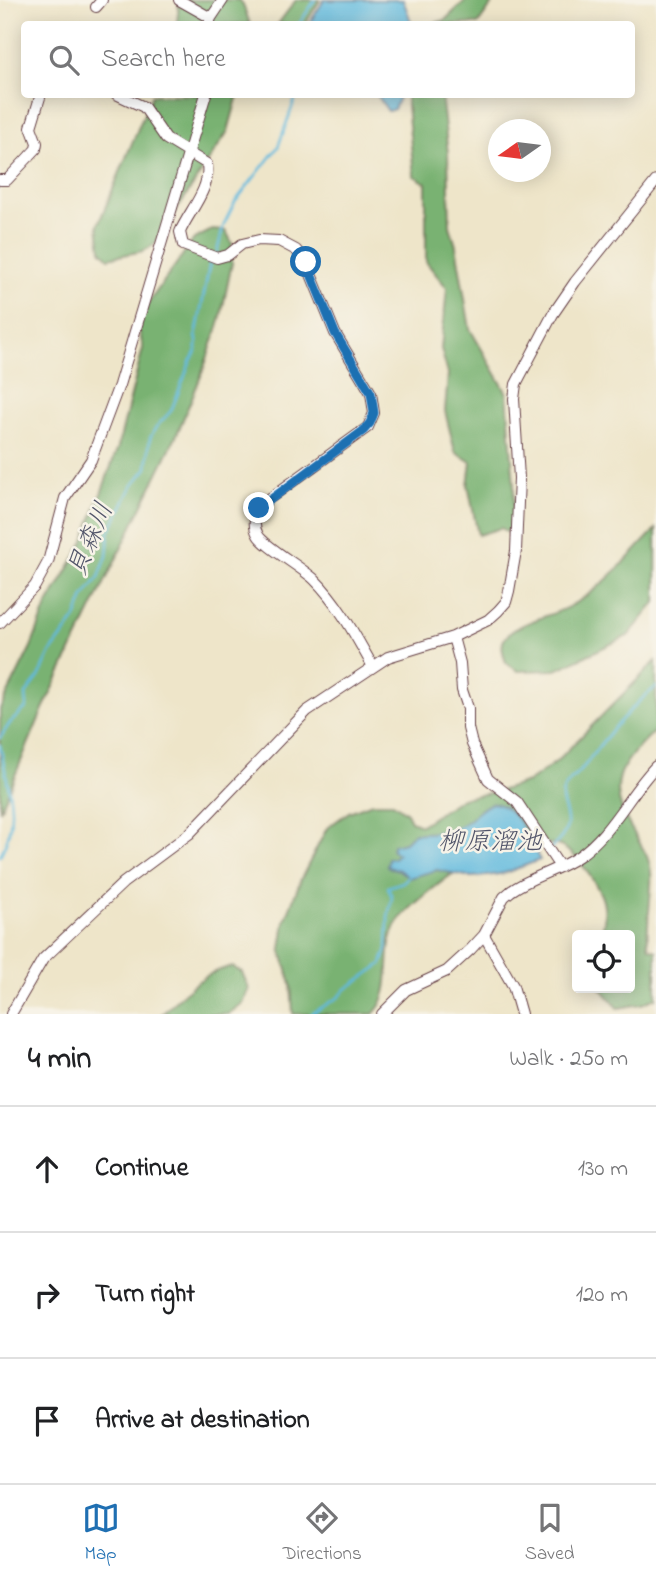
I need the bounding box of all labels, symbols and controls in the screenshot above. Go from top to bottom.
search box [21,21,635,98]
icon: search [45,41,83,79]
text: Search here [101,41,226,79]
north arrow [488,119,551,182]
route start [290,246,321,277]
route end [243,492,274,523]
water label: 貝森川 [59,497,125,583]
water label: 柳原溜池 [438,824,543,862]
map controls [572,930,635,993]
button: locate [572,930,635,993]
text: 4 min [28,1038,91,1082]
text: Walk · 250 m [509,1043,628,1076]
icon: ahead [28,1150,66,1188]
text: Continue [95,1150,188,1188]
text: 130 m [578,1153,628,1186]
icon: right [28,1276,66,1314]
text: Turn right [95,1276,195,1314]
text: 120 m [576,1279,628,1312]
icon: arrive [28,1402,66,1440]
text: Arrive at destination [95,1402,310,1440]
tab: Map [82,1499,120,1568]
tab: Directions [283,1499,362,1568]
tab: Saved [525,1499,574,1568]

